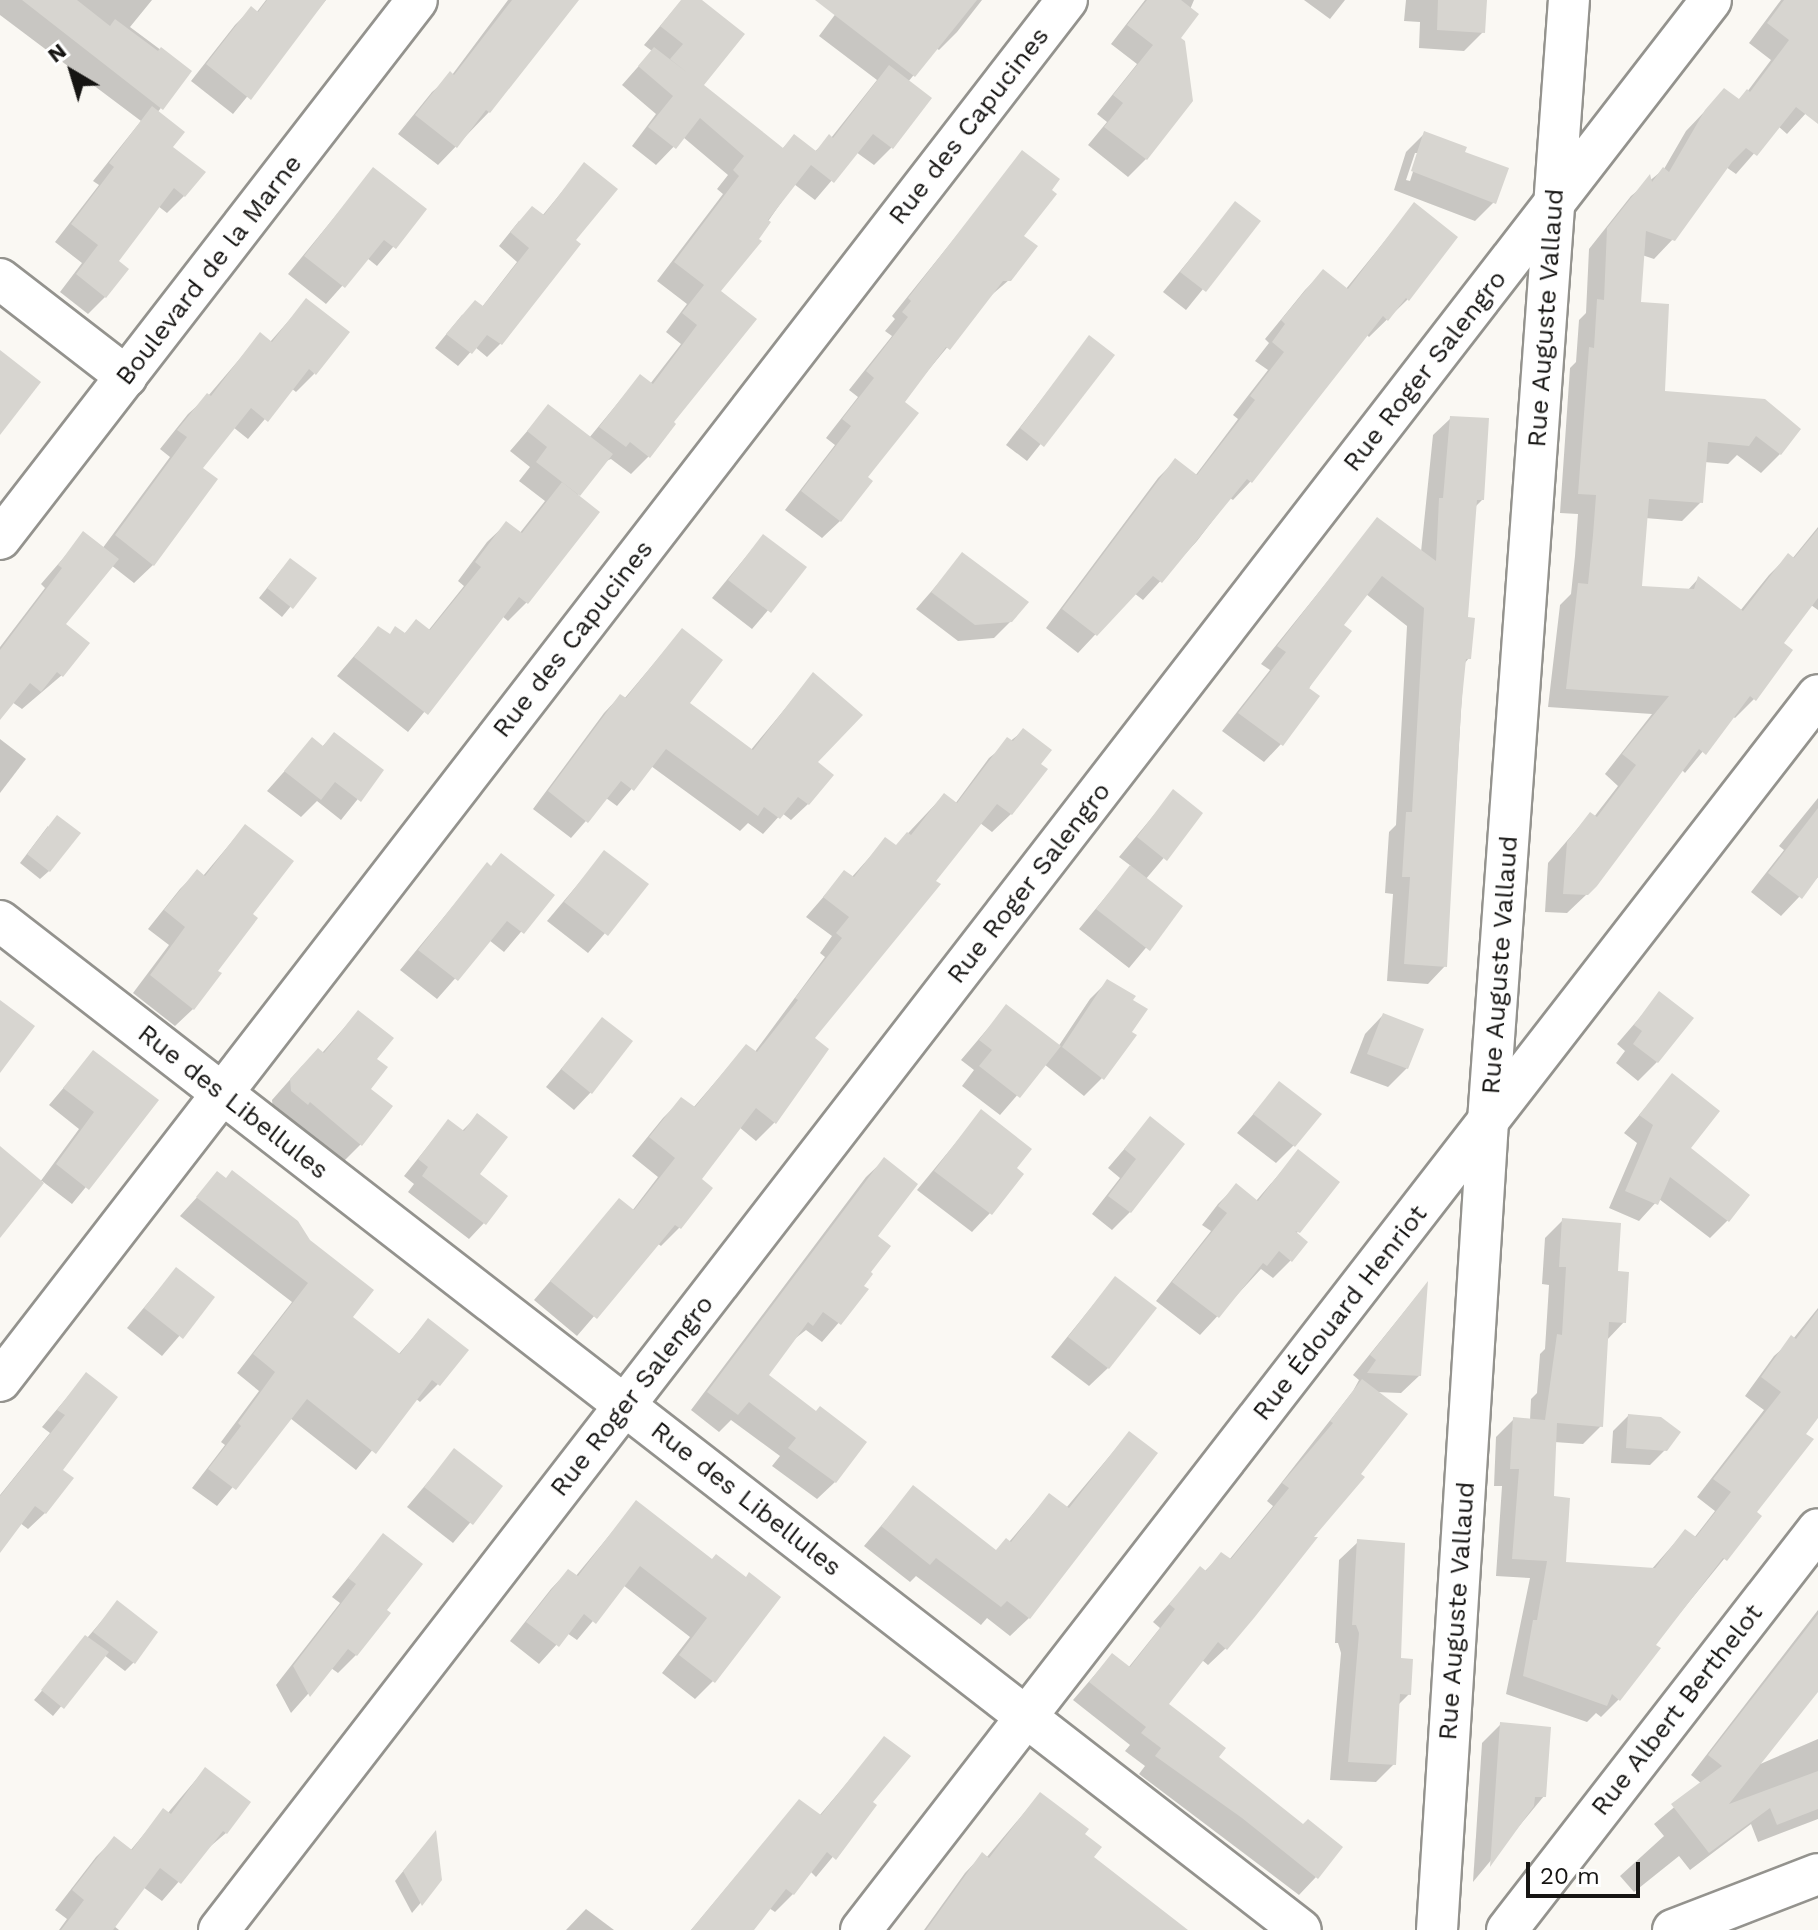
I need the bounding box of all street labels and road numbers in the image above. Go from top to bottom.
street label: Rue des Capucines [882,21,1056,231]
street label: Boulevard de la Marne [109,148,309,392]
street label: Rue Auguste Vallaud [1521,187,1571,449]
street label: Rue Roger Salengro [1337,264,1513,478]
street label: Rue des Capucines [486,534,660,744]
street label: Rue Roger Salengro [941,776,1117,990]
street label: Rue Auguste Vallaud [1475,834,1525,1096]
street label: Rue des Libellules [132,1018,334,1186]
street label: Rue Édouard Henriot [1246,1199,1434,1427]
street label: Rue Roger Salengro [544,1289,720,1503]
street label: Rue des Libellules [645,1415,847,1583]
street label: Rue Auguste Vallaud [1432,1480,1482,1742]
street label: Rue Albert Berthelot [1584,1598,1770,1822]

